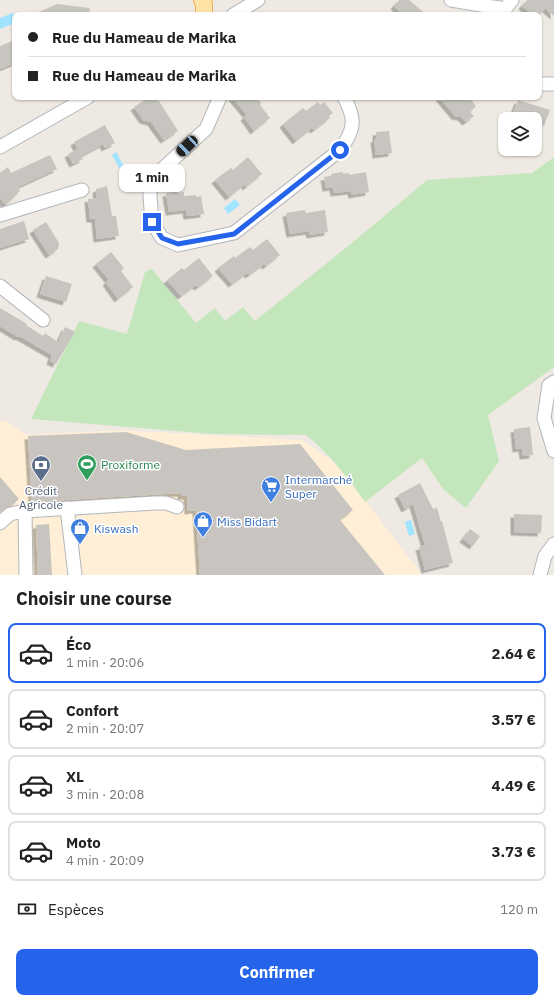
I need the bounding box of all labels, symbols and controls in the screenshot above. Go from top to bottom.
text: Rue du Hameau de Marika [52,28,236,47]
text: Rue du Hameau de Marika [52,66,236,85]
map controls [498,112,542,156]
button: layers [498,112,542,156]
car [174,133,200,159]
route start [331,141,349,159]
callout: 1 min [119,164,185,192]
text: 1 min [135,169,169,186]
route end [143,213,161,231]
sports icon: Proxiforme [76,453,98,481]
bank icon: Crédit Agricole [30,454,52,482]
place label: Proxiforme [101,457,161,472]
place label: Intermarché Super [285,472,353,501]
supermarket icon: Intermarché Super [260,475,282,503]
place label: Crédit Agricole [19,483,63,512]
shop icon: Miss Bidart [192,510,214,538]
place label: Miss Bidart [217,514,277,529]
shop icon: Kiswash [69,517,91,545]
place label: Kiswash [94,521,139,536]
text: Choisir une course [16,587,172,610]
icon: car [18,635,54,671]
text: Éco [66,635,91,654]
text: 2.64 € [491,644,536,663]
text: 1 min · 20:06 [66,654,144,671]
icon: car [18,701,54,737]
text: Confort [66,701,119,720]
text: 3.57 € [491,710,536,729]
text: 2 min · 20:07 [66,720,144,737]
icon: car [18,767,54,803]
text: XL [66,767,84,786]
text: 4.49 € [491,776,536,795]
text: 3 min · 20:08 [66,786,144,803]
icon: car [18,833,54,869]
text: Moto [66,833,101,852]
text: 3.73 € [491,842,536,861]
text: 4 min · 20:09 [66,852,144,869]
icon: cash [16,898,38,920]
text: Espèces [48,900,104,919]
text: 120 m [500,901,538,918]
button: Confirmer [16,949,538,995]

